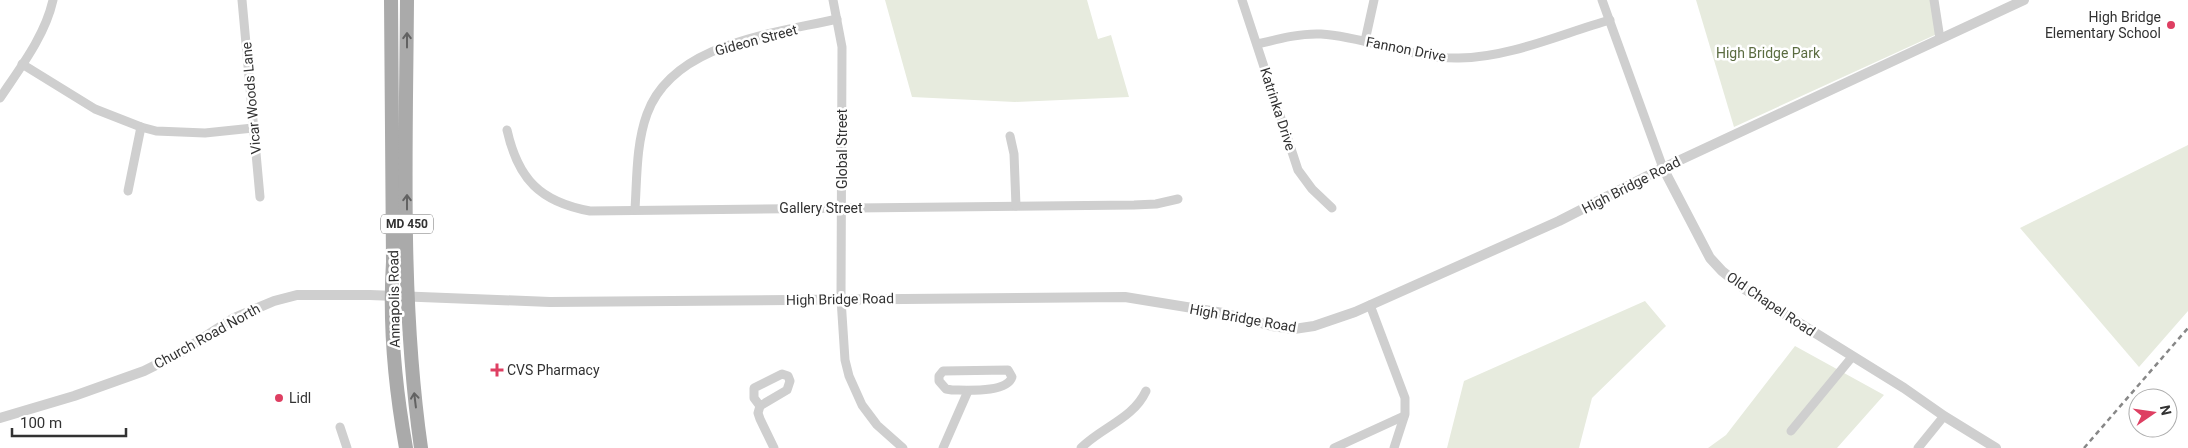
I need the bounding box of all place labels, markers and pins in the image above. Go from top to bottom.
place label: High Bridge Elementary School [2045,9,2161,41]
marker: High Bridge Elementary School [2165,19,2177,31]
place label: CVS Pharmacy [507,362,600,378]
marker: CVS Pharmacy [491,364,503,376]
place label: Lidl [289,390,311,406]
marker: Lidl [273,392,285,404]

